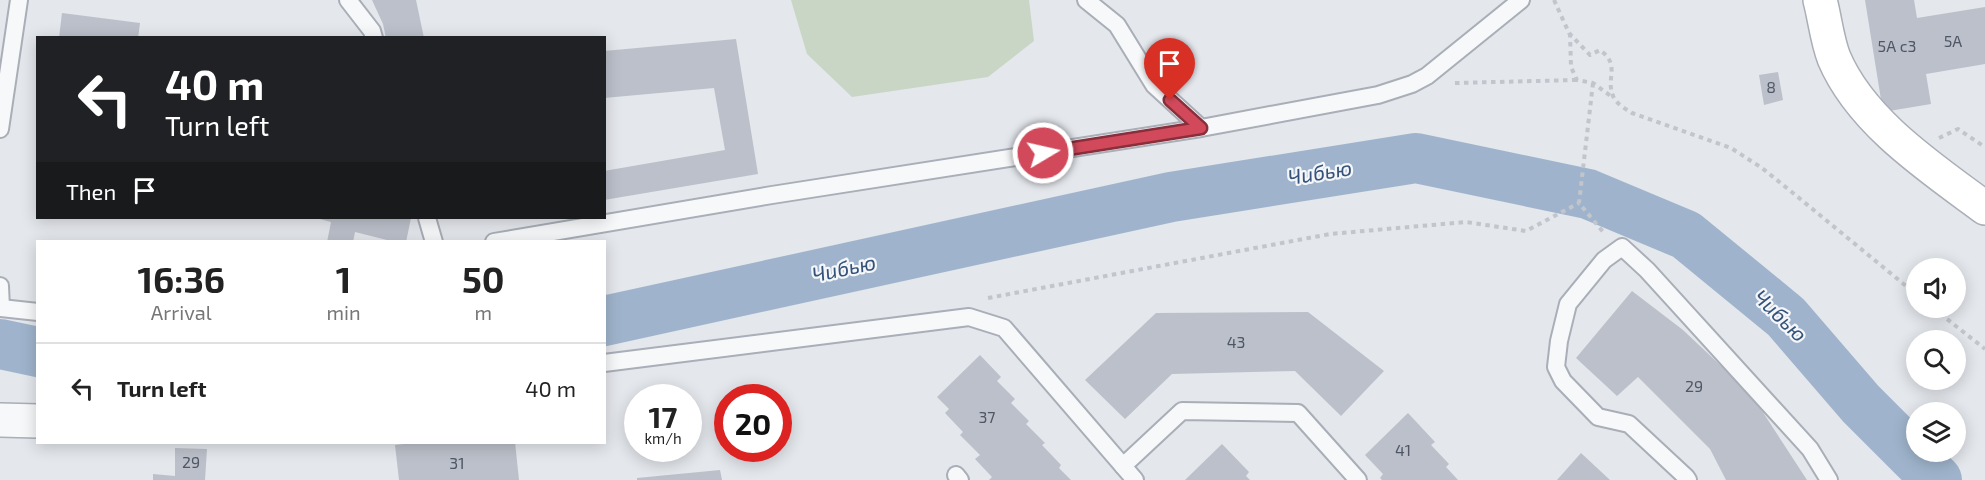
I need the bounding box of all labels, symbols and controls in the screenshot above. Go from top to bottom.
house number: 5А [1944,31,1962,50]
house number: 5А с3 [1878,36,1916,55]
pin [1144,38,1195,100]
icon: arrive [1153,47,1186,80]
text: 40 m [165,58,264,108]
icon: left [66,60,144,138]
house number: 8 [1766,77,1776,96]
text: Turn left [165,109,269,141]
position arrow [1011,121,1075,185]
water label: Чибью [1286,154,1354,189]
icon: arrive [128,174,161,207]
text: Then [66,178,116,204]
water label: Чибью [810,249,878,286]
text: 16:36 [137,257,225,300]
text: 1 [336,257,351,300]
text: 50 [462,257,505,300]
map controls [1906,258,1966,462]
button: sound [1906,258,1966,318]
water label: Чибью [1749,284,1813,346]
text: Arrival [151,300,212,324]
text: min [326,300,361,324]
text: m [475,300,492,324]
button: search [1906,330,1966,390]
house number: 43 [1227,332,1245,351]
icon: left [66,372,99,405]
text: Turn left [117,375,206,401]
text: 40 m [525,375,576,401]
house number: 29 [1685,376,1703,395]
speed limit sign: 20 [714,384,792,462]
text: 17 [649,398,677,434]
button: layers [1906,402,1966,462]
house number: 37 [978,407,996,426]
text: km/h [644,429,682,447]
house number: 41 [1395,440,1411,459]
house number: 29 [182,452,200,471]
house number: 31 [449,453,465,472]

